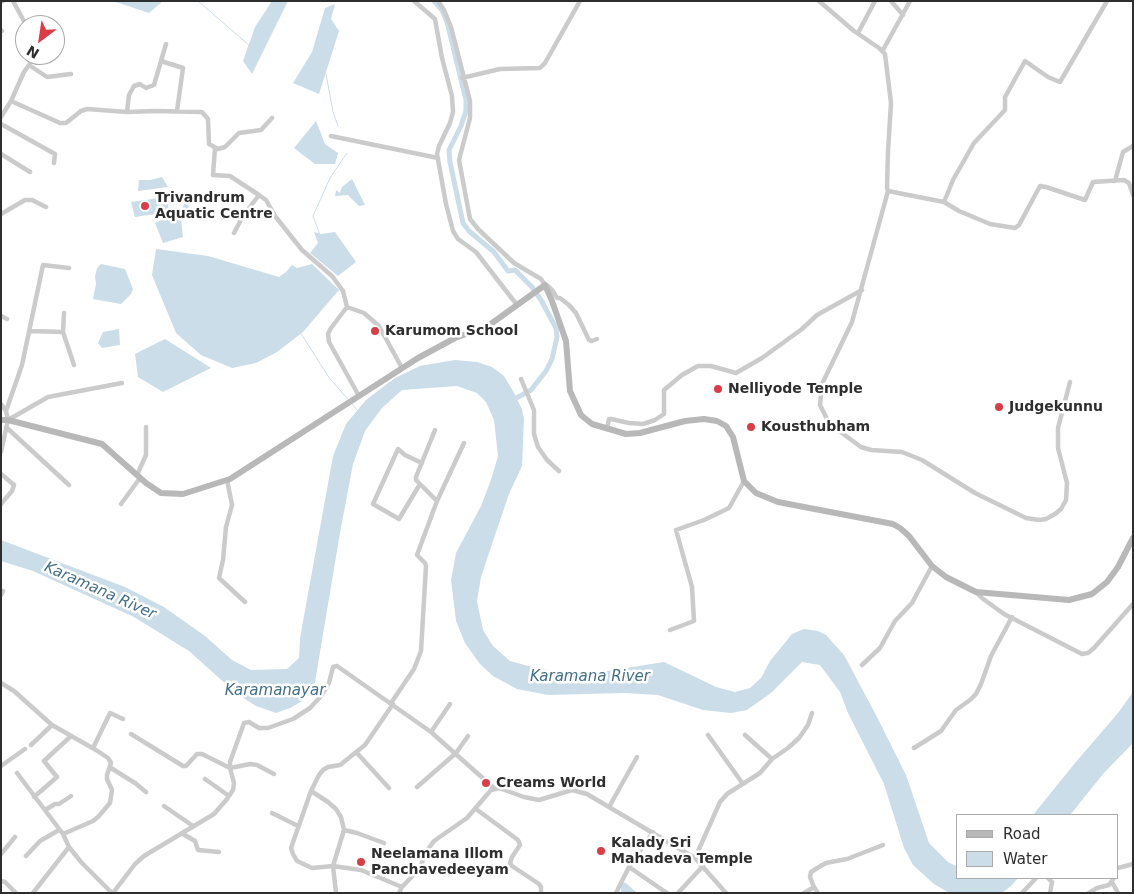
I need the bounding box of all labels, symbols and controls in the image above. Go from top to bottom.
north arrow [15,15,65,65]
text: N [24,42,42,62]
place label: Trivandrum Aquatic Centre [155,190,273,222]
marker: Trivandrum Aquatic Centre [139,200,151,212]
place label: Karumom School [385,323,518,339]
marker: Karumom School [369,325,381,337]
place label: Nelliyode Temple [728,381,863,397]
marker: Nelliyode Temple [712,383,724,395]
place label: Judgekunnu [1009,399,1103,415]
marker: Judgekunnu [993,401,1005,413]
place label: Kousthubham [761,419,870,435]
marker: Kousthubham [745,421,757,433]
water label: Karamana River [42,558,158,624]
water label: Karamana River [530,668,650,686]
water label: Karamanayar [225,682,325,700]
place label: Creams World [496,775,606,791]
marker: Creams World [480,777,492,789]
legend [956,814,1119,879]
text: Road [1003,825,1041,843]
place label: Kalady Sri Mahadeva Temple [611,835,753,868]
marker: Kalady Sri Mahadeva Temple [595,845,607,857]
place label: Neelamana Illom Panchavedeeyam [371,846,509,879]
text: Water [1003,850,1047,868]
marker: Neelamana Illom Panchavedeeyam [355,856,367,868]

